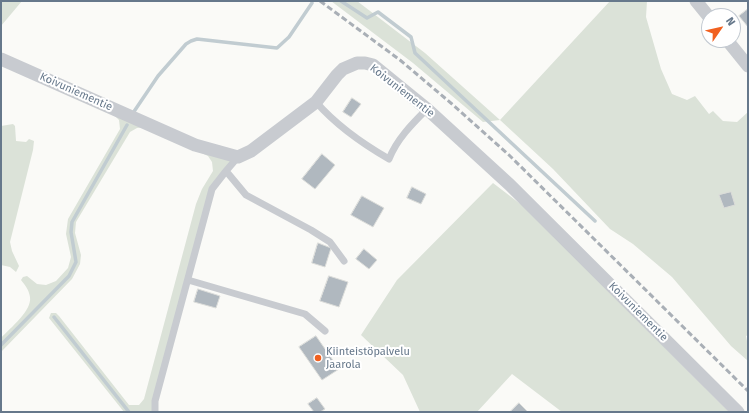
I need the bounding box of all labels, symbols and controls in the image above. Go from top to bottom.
north arrow [701,8,741,48]
text: N [723,15,738,28]
street label: Koivuniementie [367,62,437,120]
street label: Koivuniementie [38,70,114,114]
street label: Koivuniementie [606,280,670,344]
place label: Kiinteistöpalvelu Jaarola [326,345,410,371]
marker: Kiinteistöpalvelu Jaarola [313,353,323,363]

